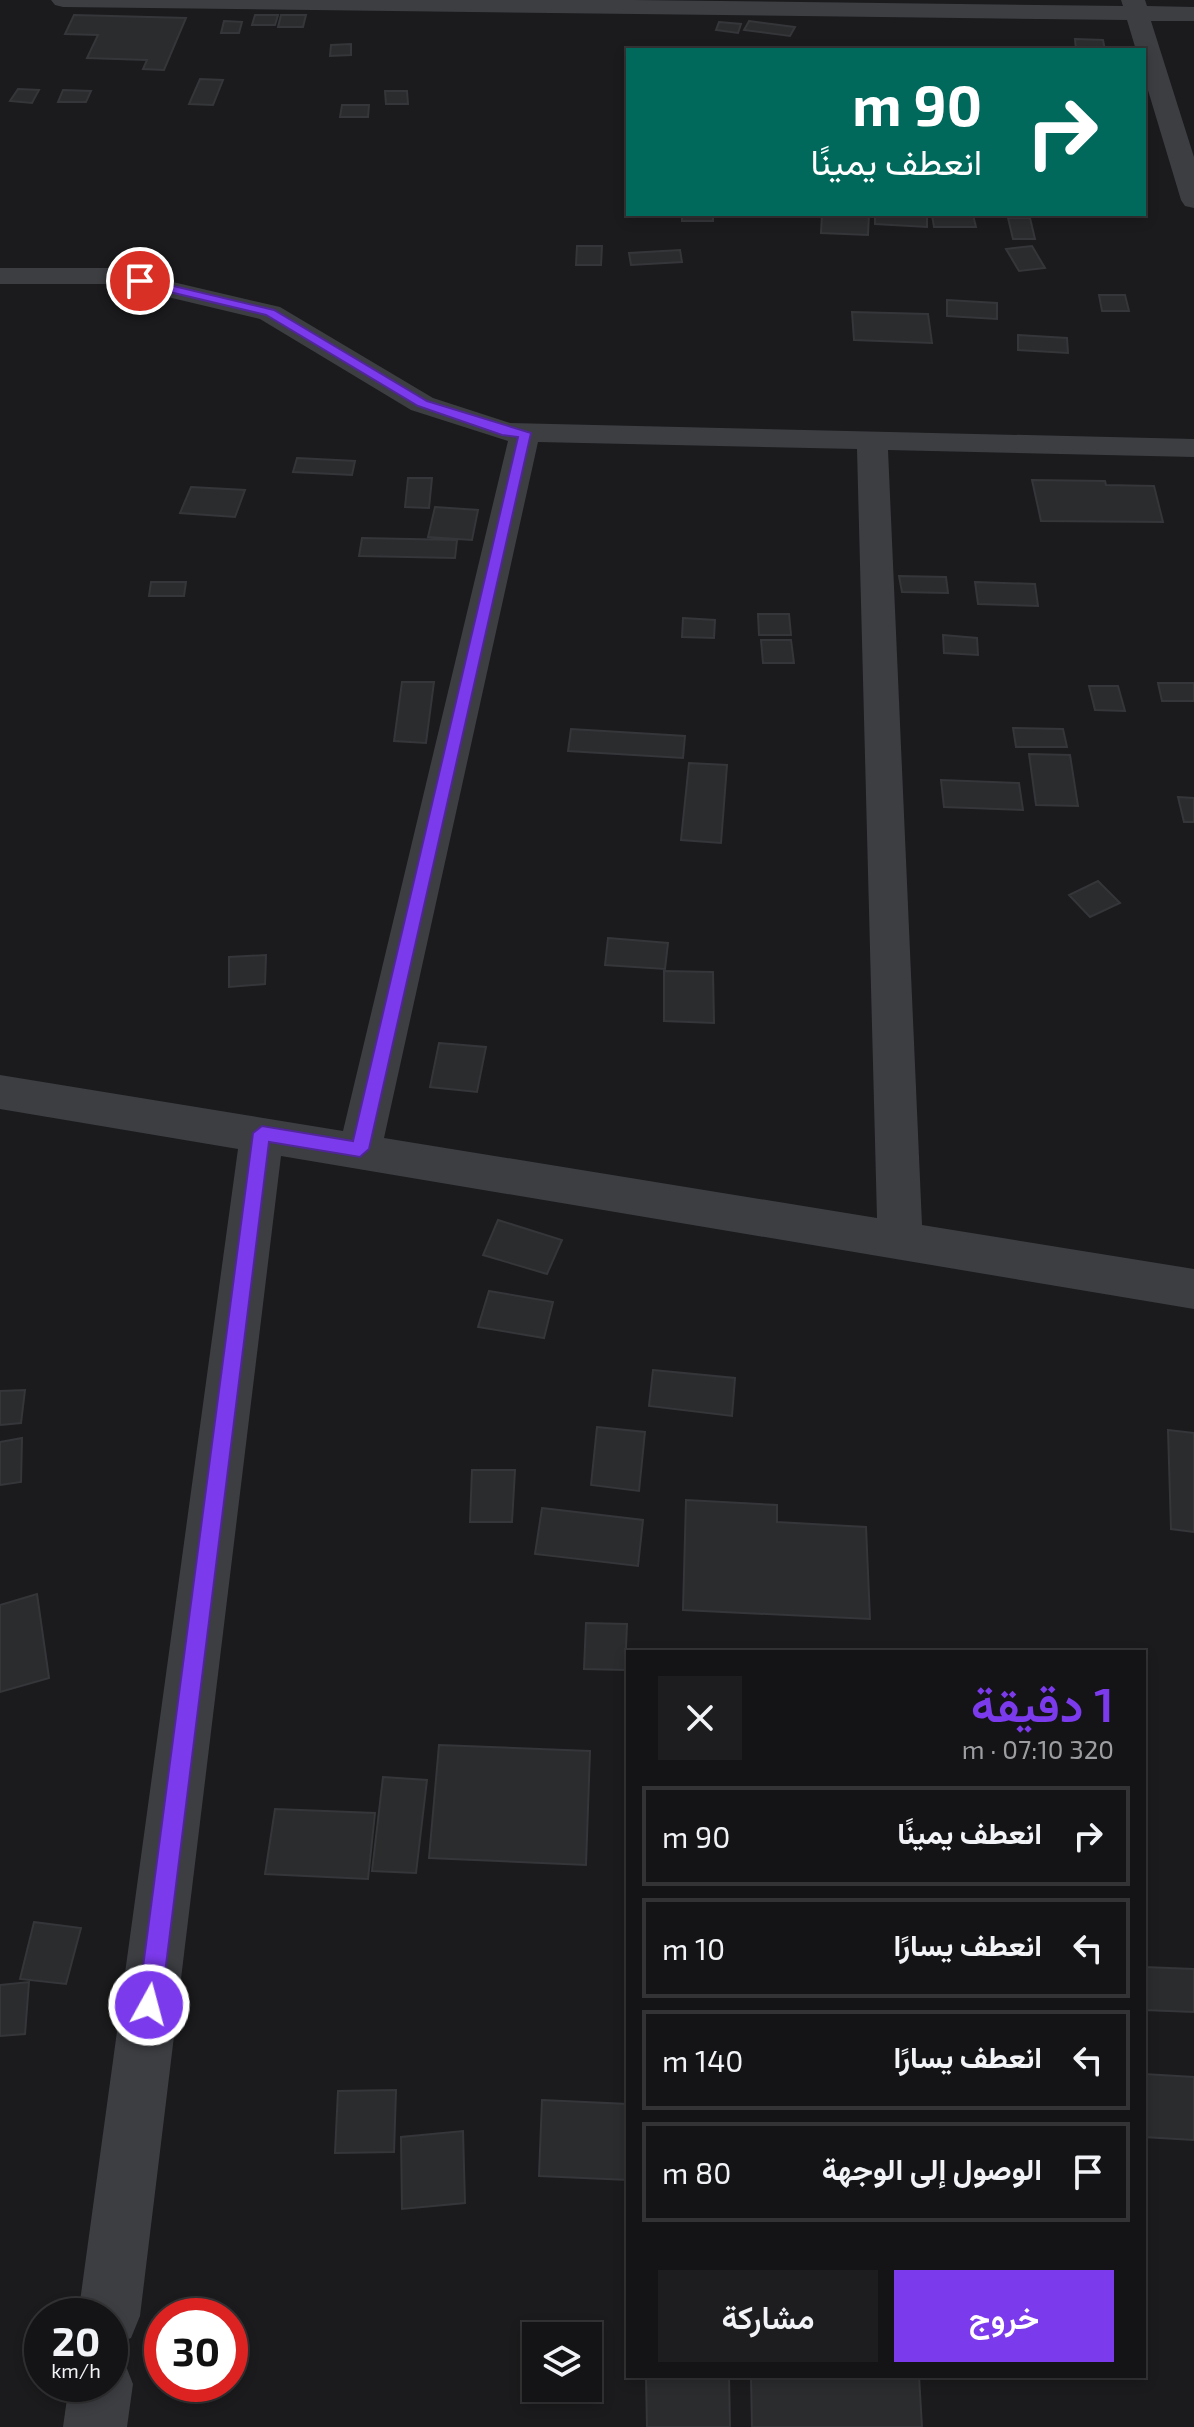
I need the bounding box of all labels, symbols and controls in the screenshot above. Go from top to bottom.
text: 90 m [852,70,982,137]
icon: right [1010,80,1114,184]
text: انعطف يمينًا [811,139,982,182]
pin [106,247,174,315]
icon: arrive [118,259,162,303]
text: 1 دقيقة [971,1674,1114,1732]
button: close [658,1676,742,1760]
text: 320 m · 07:10 [962,1733,1114,1764]
text: انعطف يمينًا [897,1814,1042,1850]
icon: right [1066,1814,1110,1858]
text: 90 m [662,1818,730,1854]
text: انعطف يسارًا [894,1926,1042,1962]
icon: left [1066,1926,1110,1970]
text: 10 m [662,1930,725,1966]
position arrow [107,1963,191,2047]
text: انعطف يسارًا [894,2038,1042,2074]
icon: left [1066,2038,1110,2082]
text: 140 m [662,2042,743,2078]
text: الوصول إلى الوجهة [822,2150,1042,2186]
icon: arrive [1066,2150,1110,2194]
text: 80 m [662,2154,731,2190]
button: مشاركة [658,2270,878,2362]
button: خروج [894,2270,1114,2362]
speed limit sign: 30 [144,2298,248,2402]
text: 20 [52,2316,100,2364]
map controls [522,2322,602,2402]
button: layers [522,2322,602,2402]
text: km/h [51,2358,101,2382]

